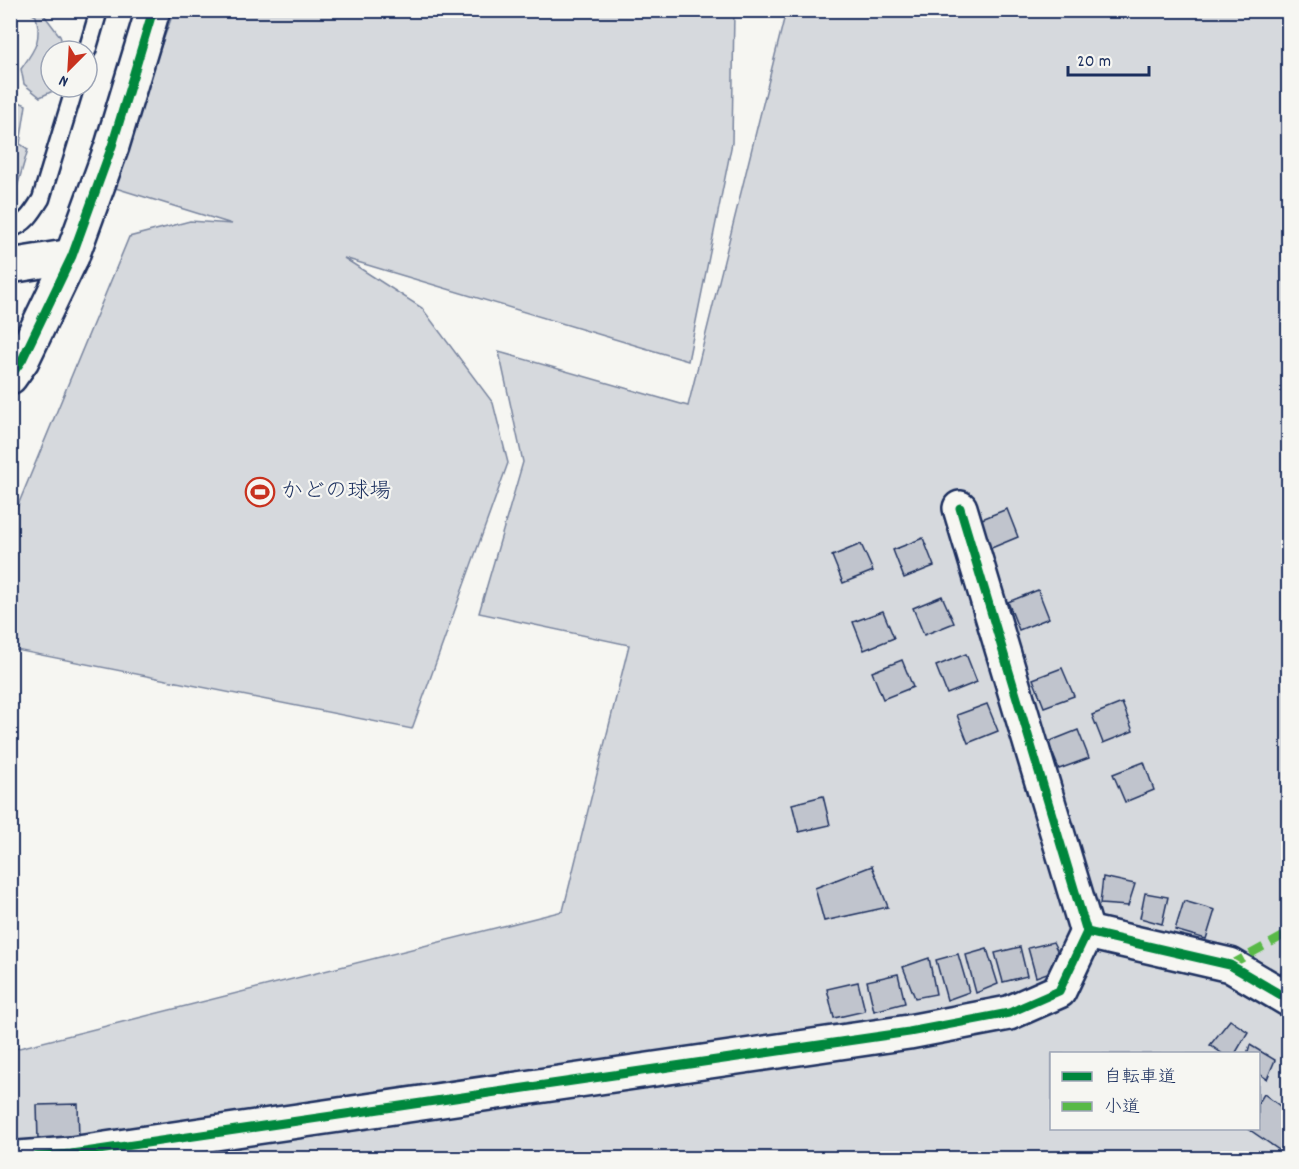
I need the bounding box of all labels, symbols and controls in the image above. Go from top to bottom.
north arrow [39,39,99,99]
scale bar [1068,39,1149,77]
text: 20 m [1077,50,1111,75]
text: N [56,68,72,93]
sports icon: かどの球場 [244,476,276,508]
place label: かどの球場 [281,477,391,508]
legend [1050,1052,1260,1130]
text: 自転車道 [1104,1066,1176,1091]
text: 小道 [1104,1096,1140,1121]

